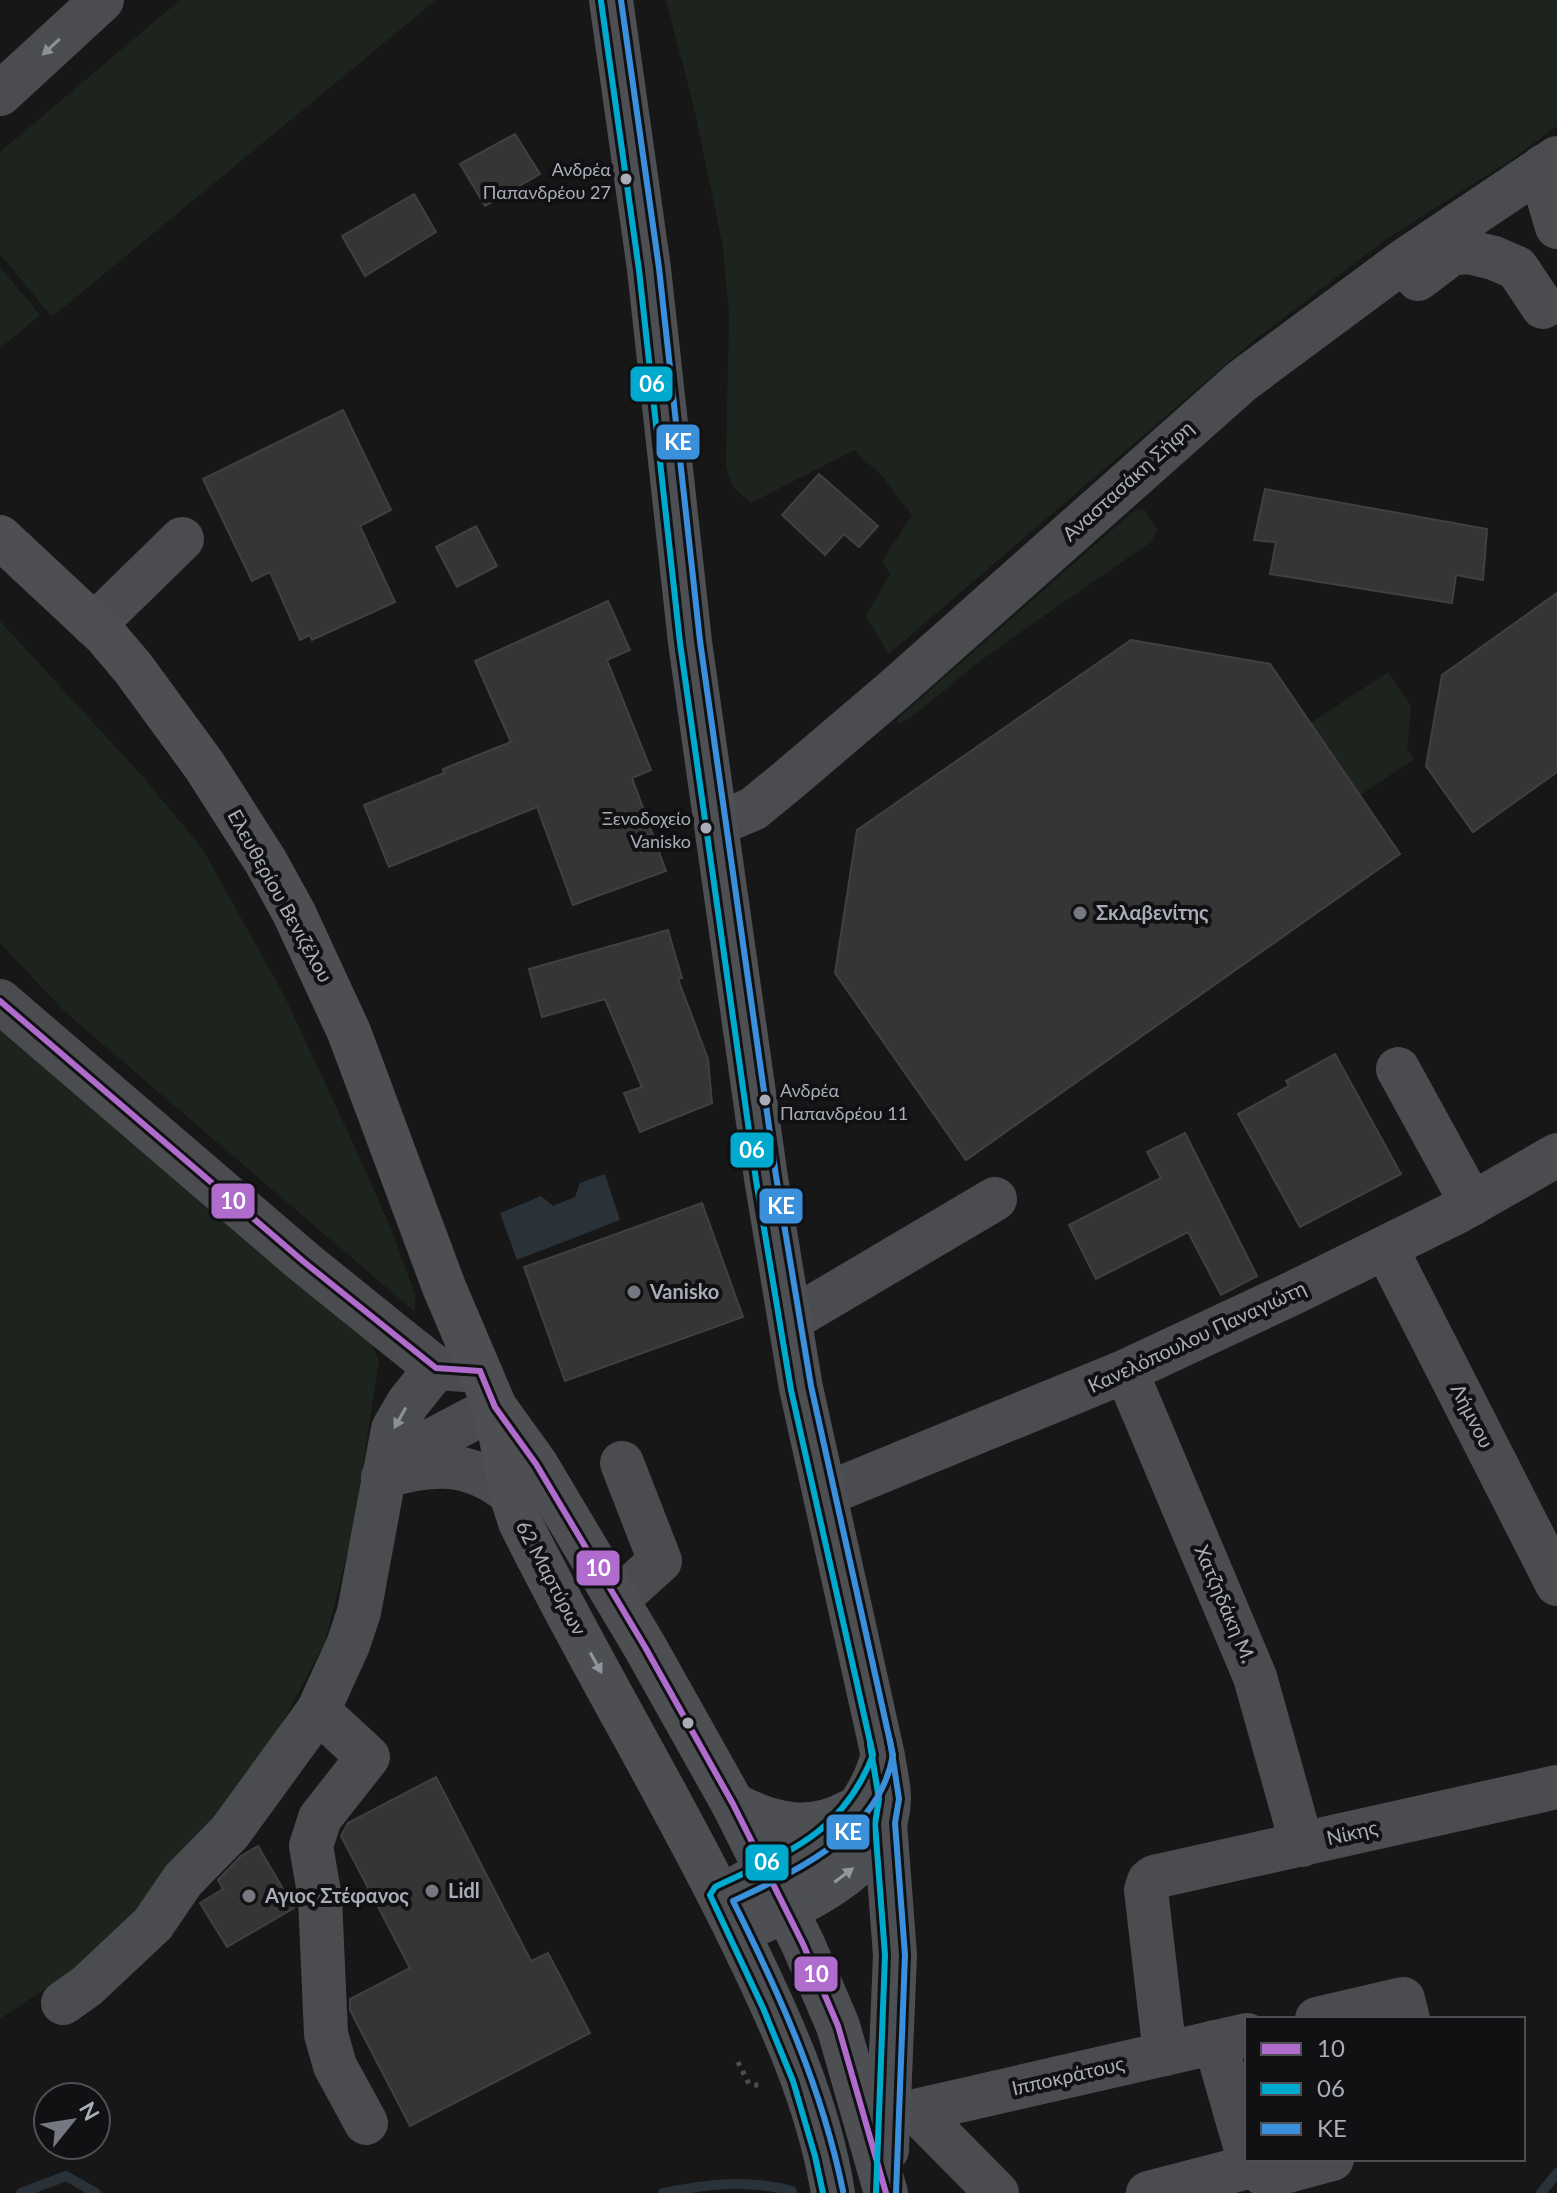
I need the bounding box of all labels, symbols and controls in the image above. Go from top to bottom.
one-way arrow [41,37,60,55]
place label: Ανδρέα Παπανδρέου 27 [483,158,611,203]
marker: Ανδρέα Παπανδρέου 27 [618,171,634,187]
line badge: 06 [629,365,674,403]
text: 06 [639,370,665,397]
street label: Αναστασάκη Σήφη [1057,415,1198,545]
line badge: KE [655,423,701,461]
text: KE [664,428,692,455]
street label: Ελευθερίου Βενιζέλου [223,805,338,986]
place label: Ξενοδοχείο Vanisko [602,807,691,852]
marker: Ξενοδοχείο Vanisko [698,820,714,836]
place label: Σκλαβενίτης [1096,900,1209,924]
marker: Σκλαβενίτης [1071,904,1089,922]
place label: Ανδρέα Παπανδρέου 11 [780,1079,908,1124]
marker: Ανδρέα Παπανδρέου 11 [757,1092,773,1108]
line badge: 06 [729,1131,775,1169]
text: 06 [739,1136,765,1163]
line badge: 10 [210,1182,256,1220]
text: 10 [220,1187,246,1214]
line badge: KE [758,1187,804,1225]
text: KE [767,1192,795,1219]
street label: Κανελόπουλου Παναγιώτη [1084,1275,1309,1397]
place label: Vanisko [649,1279,719,1303]
marker: Vanisko [625,1283,643,1301]
street label: Λήμνου [1447,1379,1499,1452]
one-way arrow [393,1407,407,1429]
street label: 62 Μαρτύρων [512,1516,592,1639]
street label: Χατζηδάκη Μ. [1190,1541,1261,1666]
line badge: 10 [575,1549,621,1587]
text: 10 [585,1554,611,1581]
one-way arrow [590,1652,603,1675]
unlabelled marker [680,1715,696,1731]
line badge: KE [825,1813,871,1851]
street label: Νίκης [1324,1815,1380,1850]
text: KE [834,1818,862,1845]
line badge: 06 [744,1843,790,1882]
text: 06 [754,1848,780,1875]
one-way arrow [833,1868,854,1883]
place label: Lidl [448,1878,480,1902]
marker: Lidl [423,1882,441,1900]
place label: Αγιος Στέφανος [264,1883,409,1907]
marker: Αγιος Στέφανος [240,1887,258,1905]
line badge: 10 [793,1955,839,1993]
text: 10 [803,1960,829,1987]
legend [1245,2017,1525,2161]
text: 10 [1317,2033,1345,2062]
street label: Ιπποκράτους [1009,2050,1126,2100]
text: 06 [1317,2073,1345,2102]
north arrow [32,2081,112,2161]
text: N [74,2097,106,2125]
text: KE [1317,2113,1347,2142]

